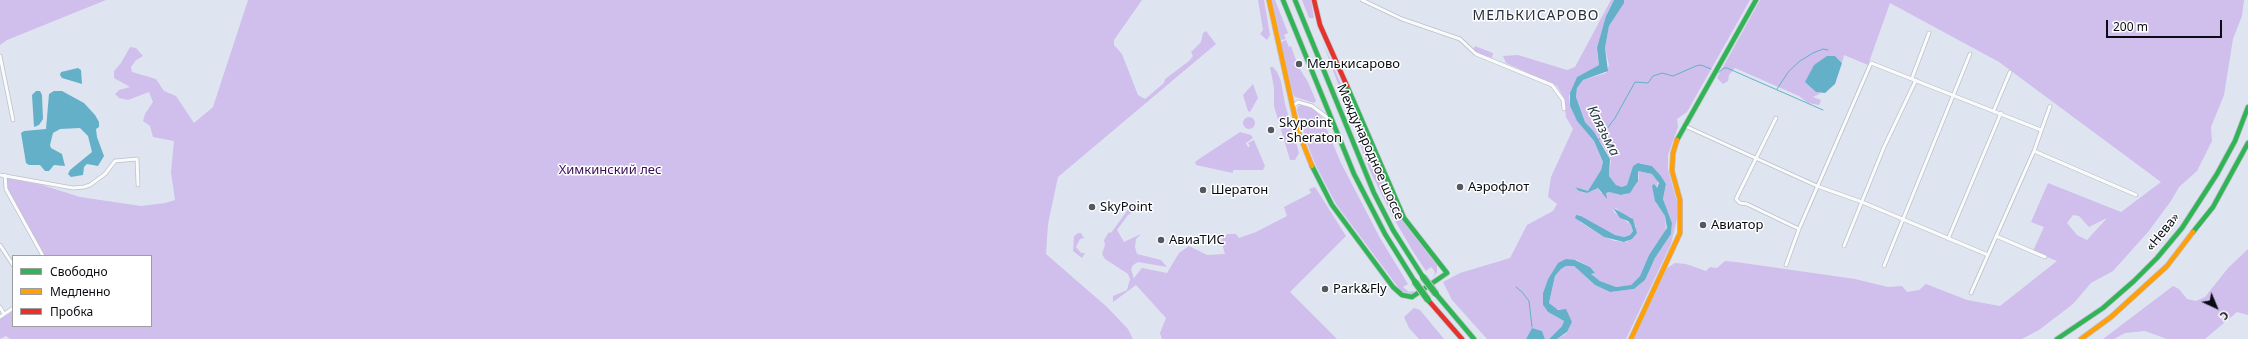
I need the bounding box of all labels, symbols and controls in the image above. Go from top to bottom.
district label: МЕЛЬКИСАРОВО [1473,8,1599,24]
scale bar [2108,12,2224,38]
text: 200 m [2113,18,2148,35]
place label: Мелькисарово [1307,56,1400,72]
marker: Мелькисарово [1294,59,1304,69]
street label: Международное шоссе [1333,82,1407,222]
water label: Клязьма [1583,103,1623,159]
place label: Skypoint - Sheraton [1279,115,1342,146]
marker: Skypoint - Sheraton [1266,125,1276,135]
park label: Химкинский лес [559,162,661,178]
place label: Аэрофлот [1468,179,1529,195]
place label: Шератон [1211,182,1268,198]
marker: Аэрофлот [1455,182,1465,192]
marker: Шератон [1198,185,1208,195]
place label: SkyPoint [1100,199,1153,215]
marker: SkyPoint [1087,202,1097,212]
street label: «Нева» [2143,210,2183,254]
place label: Авиатор [1711,217,1763,233]
marker: Авиатор [1698,220,1708,230]
place label: АвиаТИС [1169,232,1225,248]
marker: АвиаТИС [1156,235,1166,245]
legend [12,255,152,327]
text: Свободно [50,263,108,280]
place label: Park&Fly [1333,281,1387,297]
text: Медленно [50,283,110,300]
marker: Park&Fly [1320,284,1330,294]
north arrow [2196,287,2236,327]
text: Пробка [50,303,93,320]
text: С [2217,308,2232,324]

